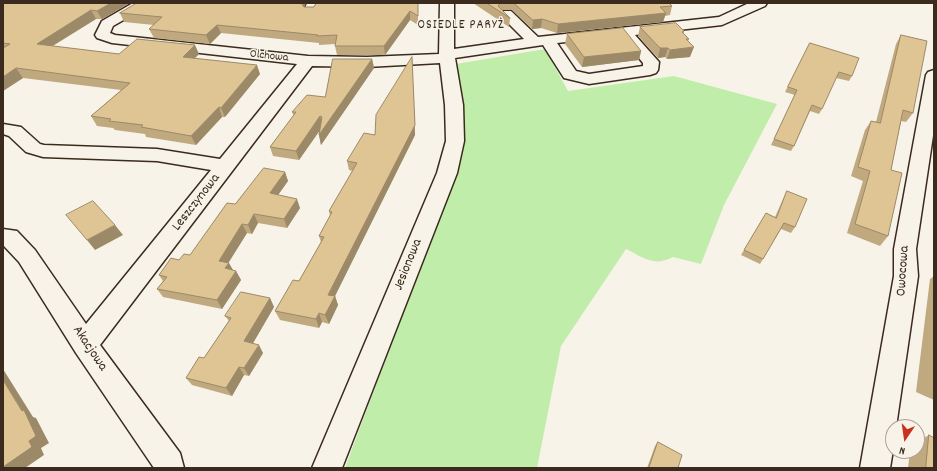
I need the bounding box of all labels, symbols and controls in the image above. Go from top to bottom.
district label: OSIEDLE PARYŻ [418,18,504,34]
street label: Olchowa [249,48,289,66]
street label: Leszczynowa [169,171,225,235]
street label: Jesionowa [391,237,427,293]
street label: Owocowa [894,245,914,297]
street label: Akacjowa [68,323,110,375]
north arrow [885,419,925,459]
text: N [898,441,907,458]

